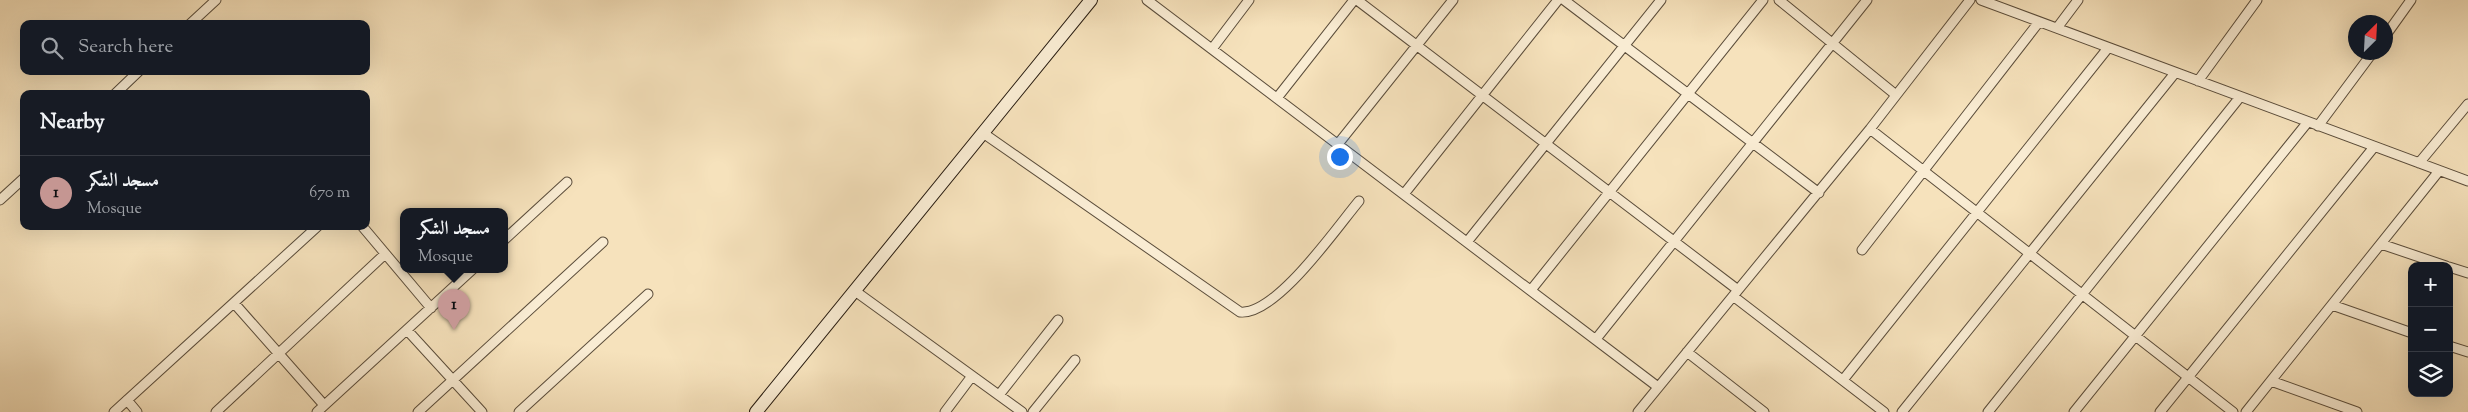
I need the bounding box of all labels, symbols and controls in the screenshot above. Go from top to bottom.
north arrow [2348,15,2393,60]
search box [20,20,370,75]
icon: search [38,34,66,62]
text: Search here [78,34,173,61]
text: Nearby [40,108,105,138]
your location [1327,144,1353,170]
text: مسجد الشكر [87,168,159,195]
text: 1 [53,182,59,205]
text: 670 m [309,182,350,205]
text: Mosque [87,198,142,221]
popup [400,208,508,273]
text: مسجد الشكر [418,216,490,243]
text: Mosque [418,246,473,269]
map controls [2408,262,2453,397]
button: + [2408,262,2453,307]
pin: 1 [438,289,470,330]
button: − [2408,307,2453,352]
button: layers [2408,352,2453,397]

